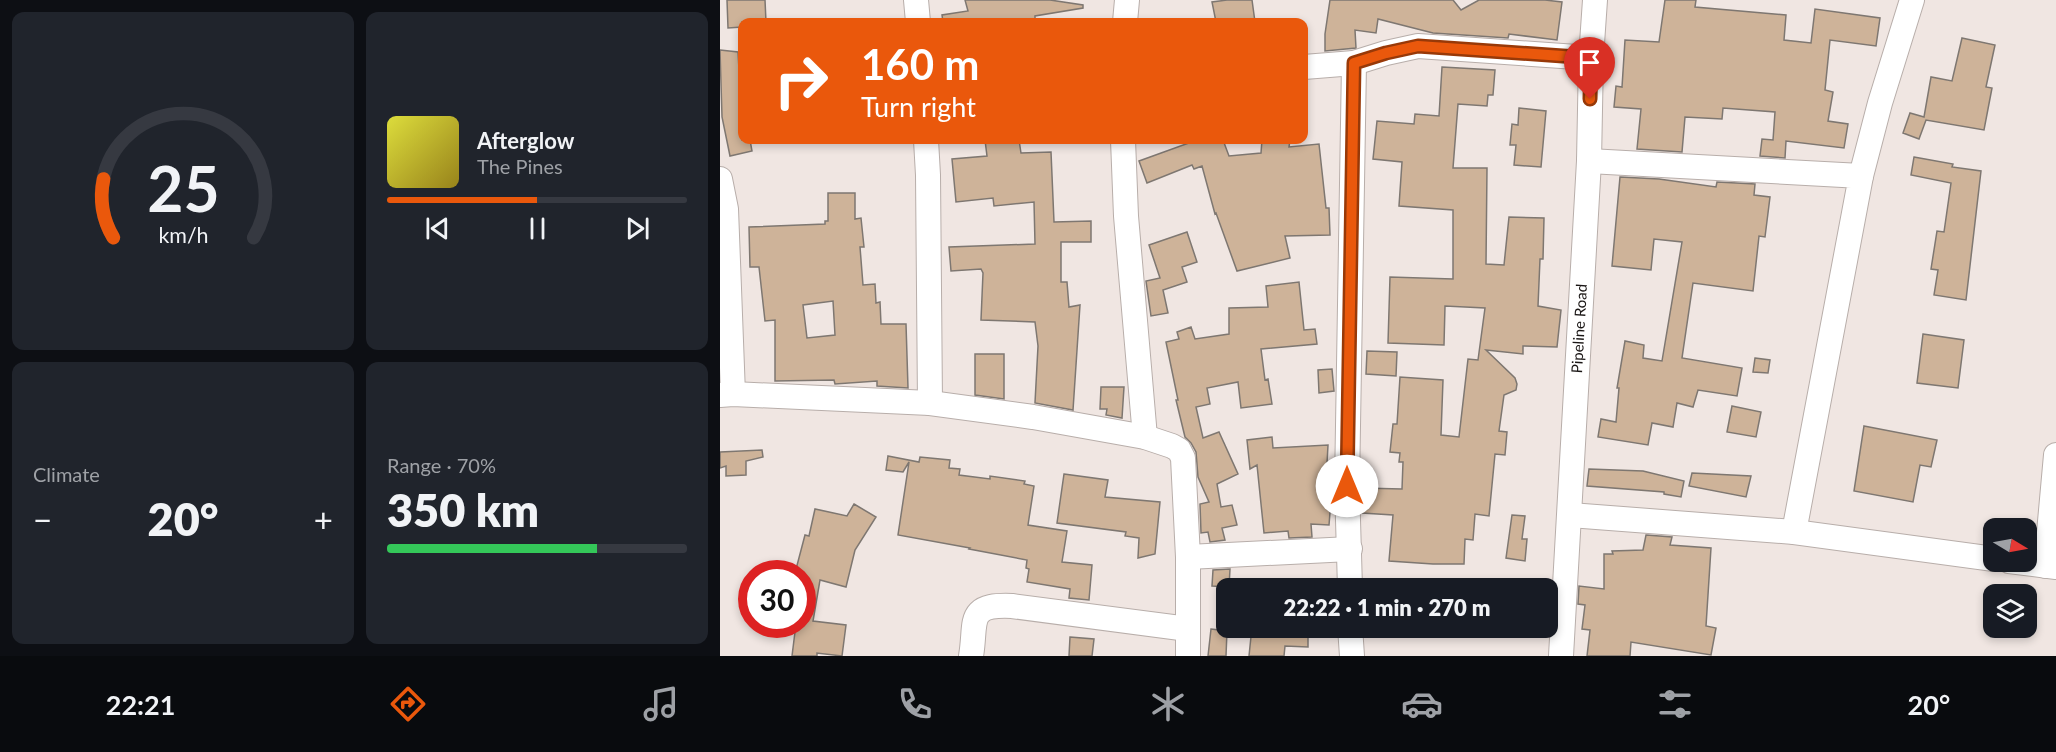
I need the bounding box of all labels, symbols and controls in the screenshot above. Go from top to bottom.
pin [1564,37,1615,99]
text: 160 m [861,39,979,89]
icon: right [762,42,840,120]
icon: arrive [1573,46,1606,79]
text: Turn right [861,90,976,123]
text: Afterglow [477,127,574,154]
text: 25 [147,150,219,225]
text: The Pines [477,154,563,178]
icon: previous [421,212,454,245]
icon: pause [521,212,554,245]
icon: next [621,212,654,245]
text: km/h [158,222,208,248]
street label: Pipeline Road [1567,283,1590,374]
text: Range · 70% [387,453,496,477]
position arrow [1315,454,1379,518]
text: Climate [33,462,100,486]
text: 350 km [387,483,539,537]
text: 20° [148,492,218,546]
text: − [33,499,52,539]
text: + [314,499,333,539]
north arrow [1983,518,2037,572]
map controls [1983,518,2037,638]
speed limit sign: 30 [738,560,816,638]
button: layers [1983,584,2037,638]
text: 22:22 · 1 min · 270 m [1284,594,1490,621]
icon: directions [387,683,429,725]
icon: music [640,683,682,725]
icon: phone [894,683,936,725]
icon: climate [1147,683,1189,725]
icon: car [1401,683,1443,725]
icon: filters [1654,683,1696,725]
text: 22:21 [106,688,175,721]
text: 20° [1908,688,1950,721]

